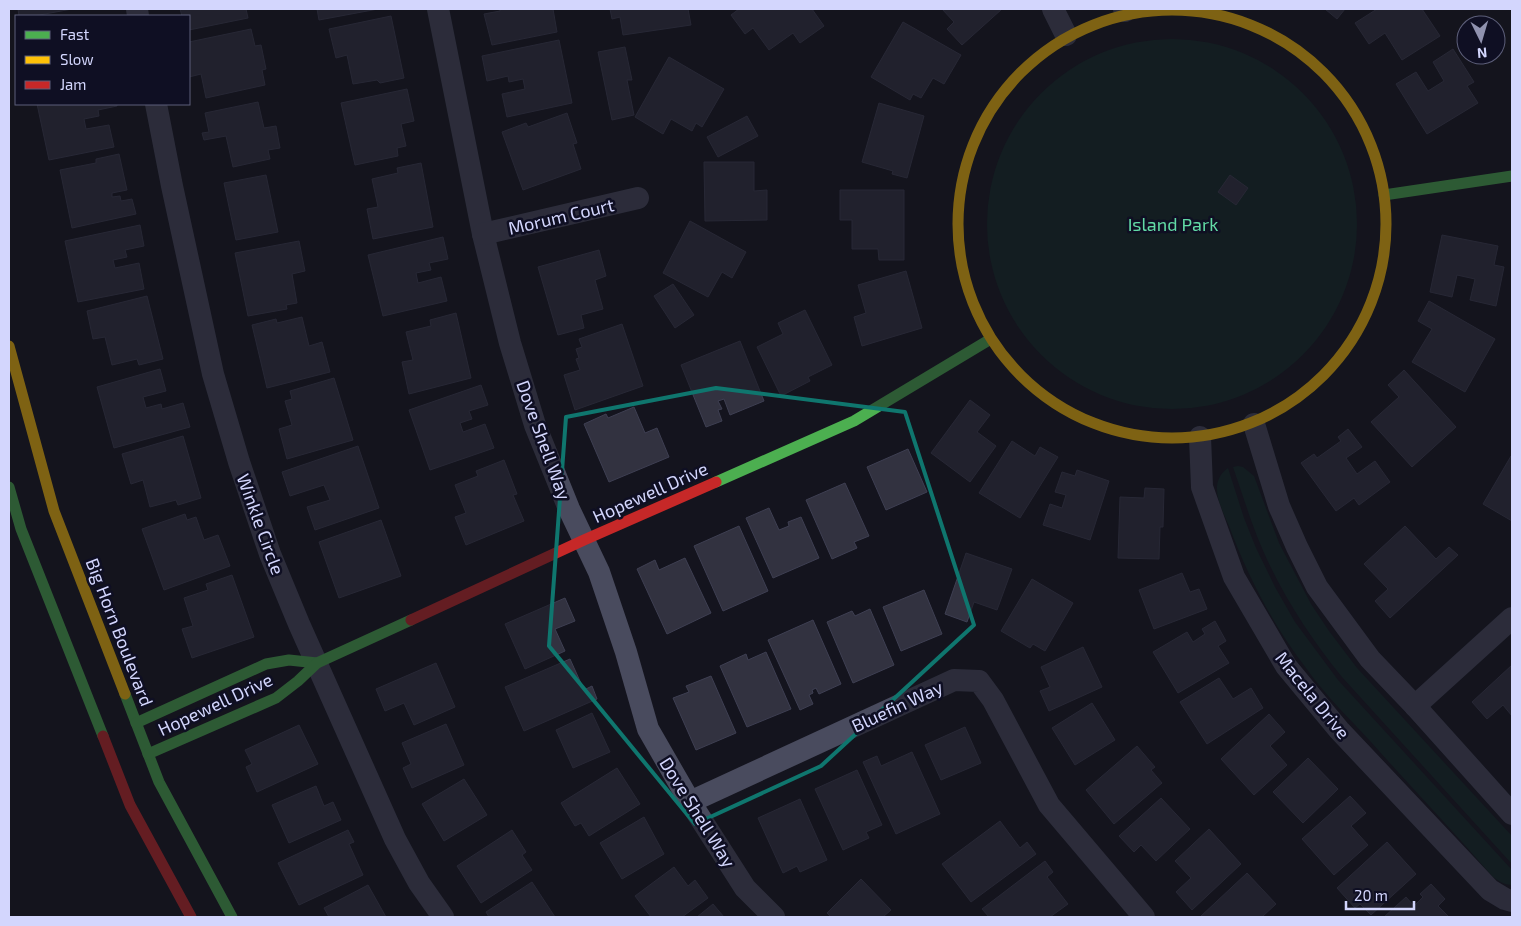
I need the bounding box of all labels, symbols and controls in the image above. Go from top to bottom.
legend [15,15,190,105]
north arrow [1456,15,1506,65]
text: Fast [60,25,90,43]
text: N [1476,45,1488,62]
text: Slow [60,50,94,68]
text: Jam [60,75,86,93]
street label: Morum Court [506,193,616,239]
park label: Island Park [1128,213,1218,235]
street label: Dove Shell Way [512,377,576,503]
street label: Hopewell Drive [589,457,711,527]
street label: Winkle Circle [233,471,289,577]
street label: Big Horn Boulevard [82,555,158,709]
street label: Macela Drive [1271,647,1355,743]
street label: Hopewell Drive [154,668,276,740]
street label: Bluefin Way [848,675,946,737]
street label: Dove Shell Way [655,753,741,872]
scale bar [1346,878,1414,910]
text: 20 m [1354,886,1388,904]

